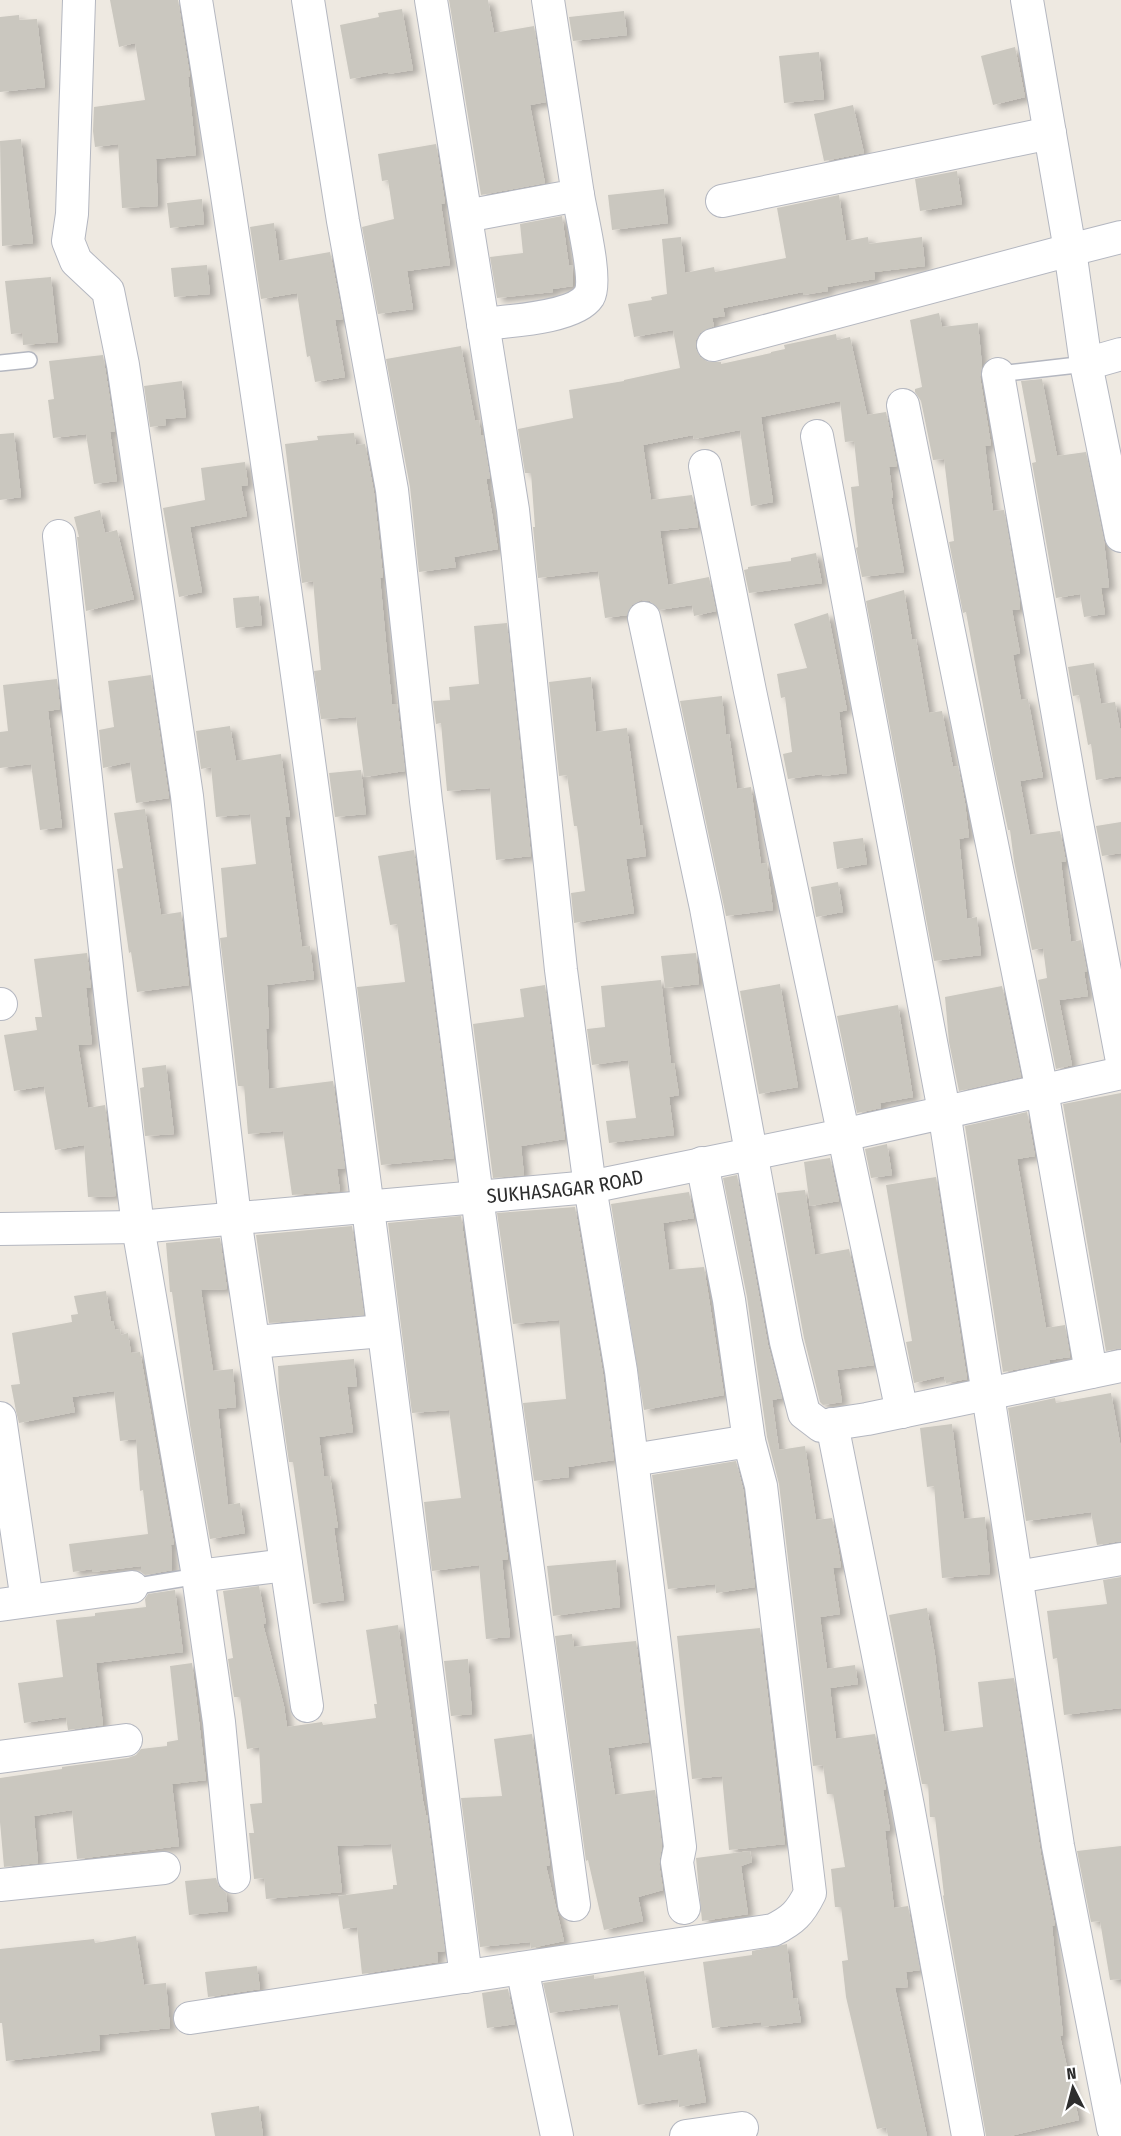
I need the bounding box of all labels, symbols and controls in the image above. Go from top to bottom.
street label: SUKHASAGAR ROAD [486,1164,646,1208]
north arrow [1043,2058,1103,2118]
text: N [1066,2064,1077,2084]

